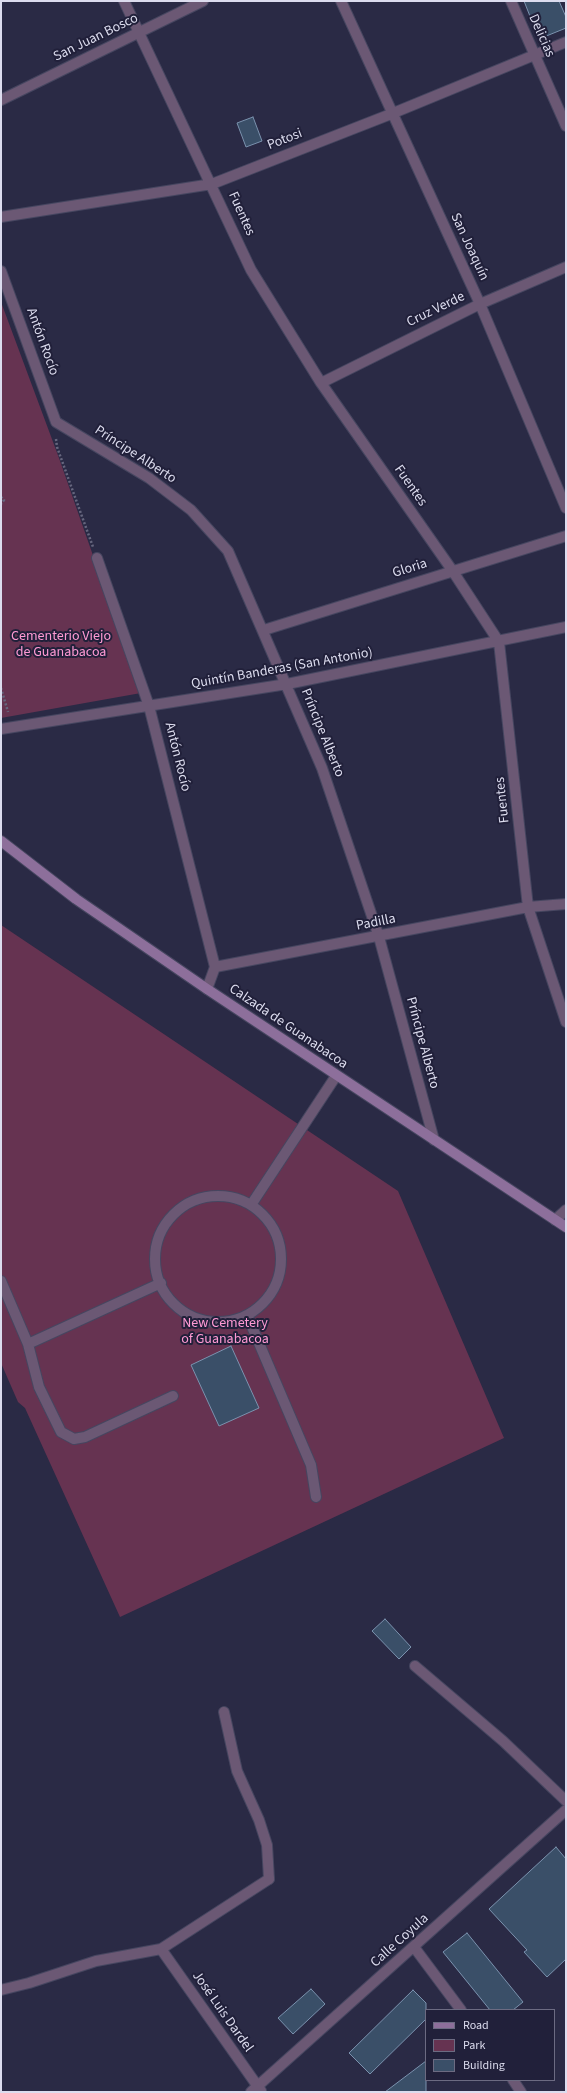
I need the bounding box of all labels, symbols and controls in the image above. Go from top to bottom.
street label: San Juan Bosco [51,10,141,66]
street label: Delicias [524,12,558,60]
street label: Potosi [265,126,305,154]
street label: Fuentes [224,189,258,239]
street label: San Joaquín [446,211,492,283]
street label: Cruz Verde [404,289,468,331]
street label: Antón Rocío [22,306,62,378]
street label: Príncipe Alberto [91,422,179,488]
street label: Fuentes [390,462,430,510]
street label: Gloria [391,556,429,582]
park label: Cementerio Viejo de Guanabacoa [11,629,111,662]
street label: Quintín Banderas (San Antonio) [190,645,374,693]
street label: Príncipe Alberto [297,686,347,780]
street label: Antón Rocío [160,721,194,793]
street label: Fuentes [492,776,514,824]
street label: Padilla [355,911,397,935]
street label: Calzada de Guanabacoa [225,981,351,1073]
street label: Príncipe Alberto [402,995,442,1091]
park label: New Cemetery of Guanabacoa [181,1316,269,1348]
street label: Calle Coyula [368,1911,432,1971]
street label: José Luis Dardel [188,1968,256,2056]
legend [425,2009,555,2081]
text: Road [463,2017,489,2034]
text: Park [463,2037,485,2054]
text: Building [463,2057,505,2074]

